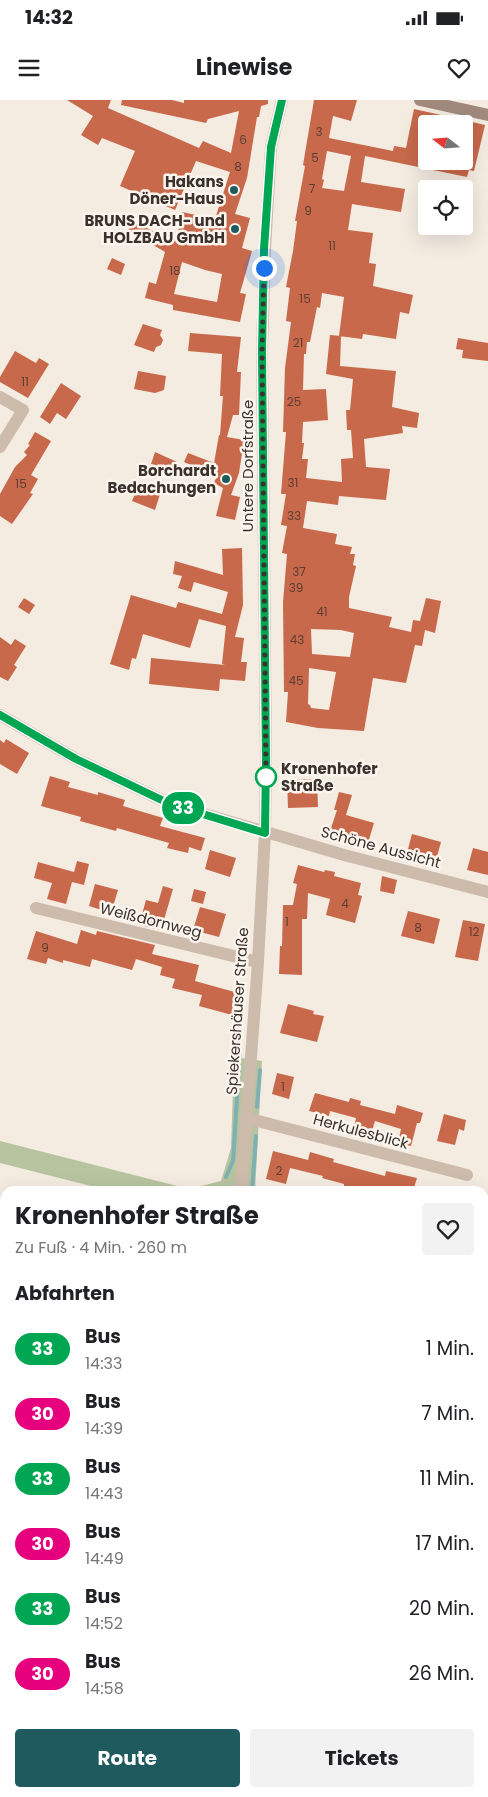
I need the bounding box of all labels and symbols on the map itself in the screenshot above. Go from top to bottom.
north arrow [418,115,472,170]
house number: 3 [315,123,323,140]
house number: 6 [239,131,247,148]
house number: 5 [311,149,319,166]
house number: 8 [234,158,242,175]
place label: Hakans Döner-Haus [129,171,224,209]
house number: 7 [309,180,316,197]
marker: Hakans Döner-Haus [228,184,240,196]
house number: 9 [304,202,312,219]
place label: BRUNS DACH- und HOLZBAU GmbH [84,210,225,248]
marker: BRUNS DACH- und HOLZBAU GmbH [229,223,241,235]
house number: 11 [328,237,336,254]
your location [252,256,277,281]
house number: 18 [169,262,181,279]
house number: 15 [299,290,311,307]
house number: 21 [293,334,303,351]
house number: 11 [21,373,29,390]
house number: 25 [287,393,301,410]
street label: Untere Dorfstraße [237,400,258,532]
place label: Borchardt Bedachungen [108,460,216,498]
marker: Borchardt Bedachungen [220,473,232,485]
house number: 31 [288,474,298,491]
house number: 15 [15,475,27,492]
house number: 33 [287,507,301,524]
house number: 37 [292,563,306,580]
house number: 39 [289,579,303,596]
house number: 41 [316,603,328,620]
house number: 43 [290,631,304,648]
house number: 45 [288,672,304,689]
place label: Kronenhofer Straße [281,758,378,796]
marker: Kronenhofer Straße [255,766,277,788]
line badge: 33 [160,792,206,824]
street label: Schöne Aussicht [319,821,443,873]
house number: 4 [341,895,349,912]
street label: Weißdornweg [98,897,204,943]
house number: 1 [285,913,289,930]
house number: 8 [414,919,422,936]
house number: 12 [469,923,479,940]
street label: Spiekershäuser Straße [221,926,253,1096]
house number: 9 [41,939,49,956]
house number: 1 [281,1078,285,1095]
street label: Herkulesblick [311,1108,411,1154]
house number: 2 [276,1162,283,1179]

